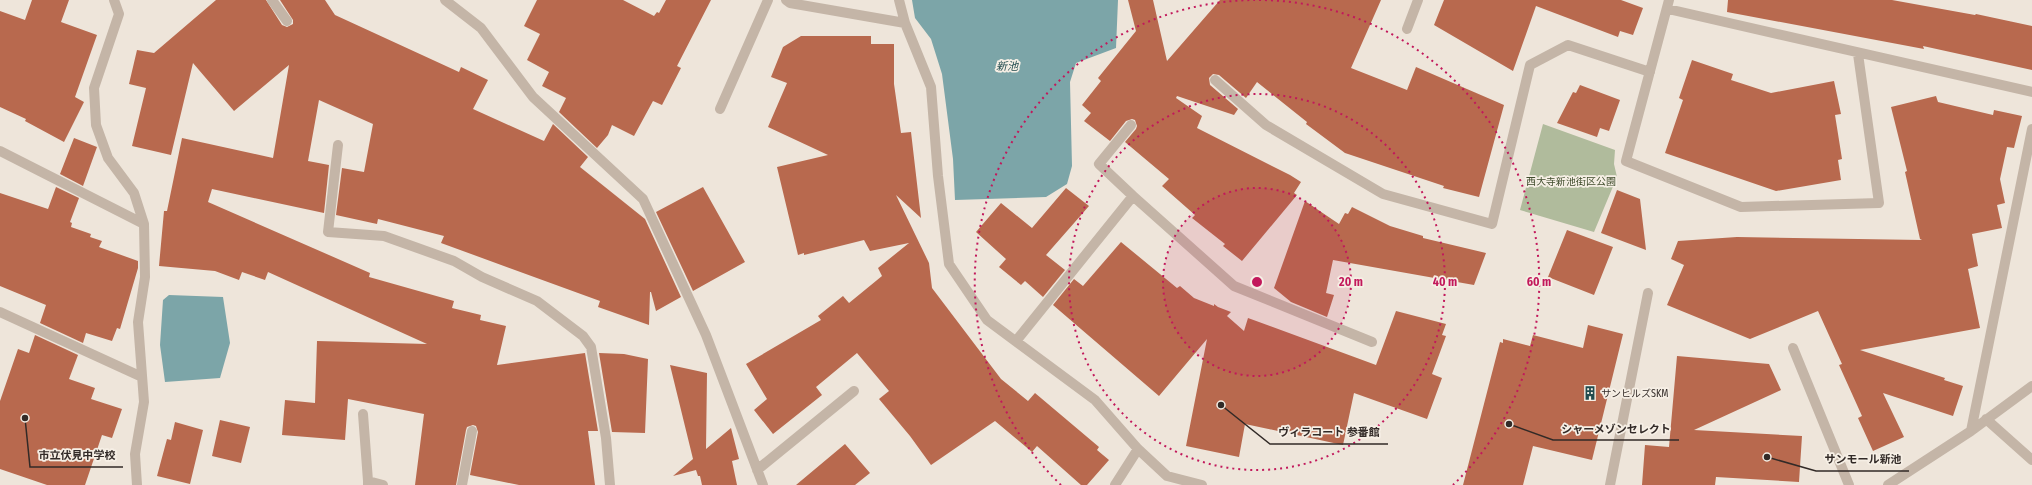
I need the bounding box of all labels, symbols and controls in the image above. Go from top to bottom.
water label: 新池 [996,60,1019,73]
park label: 西大寺新池街区公園 [1526,176,1616,188]
centre of rings [1250,275,1264,289]
text: 20 m [1338,275,1363,289]
text: 40 m [1433,275,1457,289]
text: 60 m [1527,275,1551,289]
building icon: サンヒルズSKM [1582,385,1598,401]
place label: サンヒルズSKM [1601,388,1668,400]
callout: シャーメゾンセレクト [1553,417,1679,440]
callout: ヴィラコート 参番館 [1270,421,1388,444]
text: シャーメゾンセレクト [1561,423,1671,436]
text: ヴィラコート 参番館 [1278,426,1380,439]
callout: 市立伏見中学校 [30,444,123,467]
callout: サンモール新池 [1816,448,1909,471]
text: 市立伏見中学校 [39,449,116,462]
text: サンモール新池 [1825,453,1902,466]

